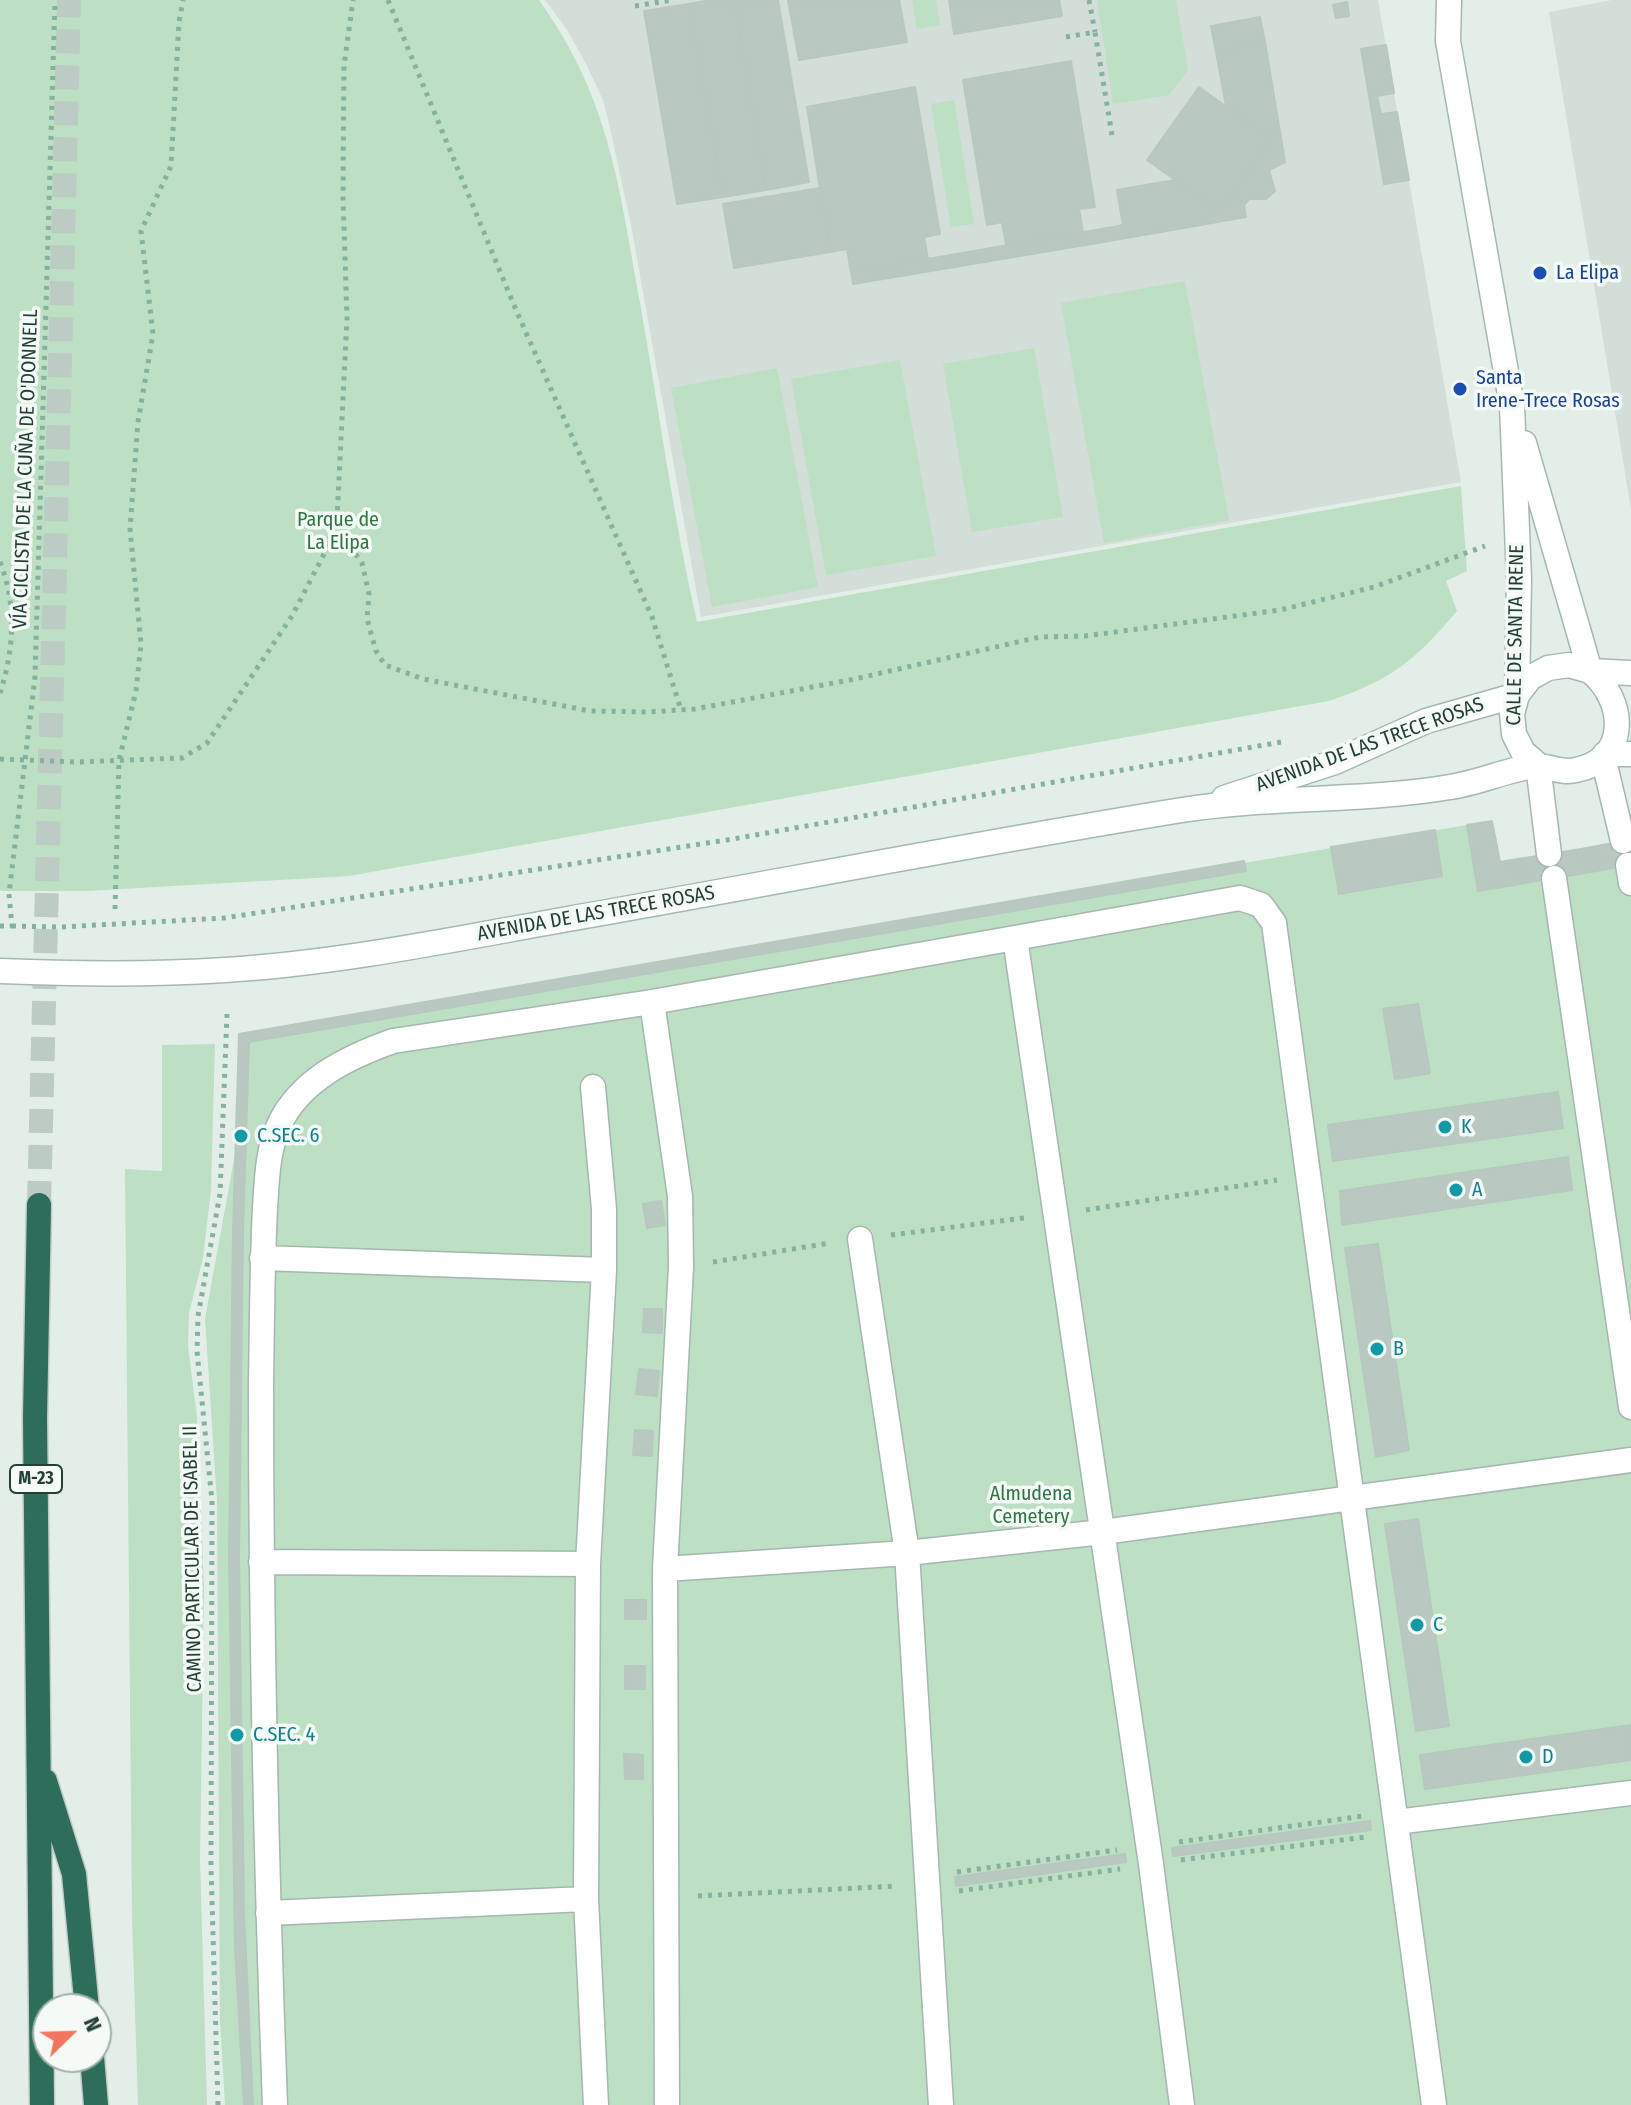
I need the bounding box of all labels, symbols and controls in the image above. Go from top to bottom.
place label: La Elipa [1556,261,1619,285]
marker: La Elipa [1531,264,1549,282]
street label: VÍA CICLISTA DE LA CUÑA DE O'DONNELL [8,309,44,629]
place label: Santa Irene-Trece Rosas [1476,366,1620,413]
marker: Santa Irene-Trece Rosas [1451,380,1469,398]
park label: Parque de La Elipa [297,508,379,555]
street label: CALLE DE SANTA IRENE [1502,544,1530,726]
street label: AVENIDA DE LAS TRECE ROSAS [1253,693,1487,797]
street label: AVENIDA DE LAS TRECE ROSAS [475,881,717,947]
place label: K [1461,1115,1472,1139]
marker: K [1436,1118,1454,1136]
place label: C.SEC. 6 [257,1124,319,1148]
marker: C.SEC. 6 [232,1127,250,1145]
place label: A [1472,1178,1483,1202]
marker: A [1447,1181,1465,1199]
place label: B [1393,1337,1404,1361]
marker: B [1368,1340,1386,1358]
street label: CAMINO PARTICULAR DE ISABEL II [179,1425,207,1693]
road number: M-23 [10,1465,62,1493]
park label: Almudena Cemetery [990,1482,1072,1529]
place label: C [1433,1613,1443,1637]
marker: C [1408,1616,1426,1634]
place label: C.SEC. 4 [253,1723,315,1747]
marker: C.SEC. 4 [228,1726,246,1744]
place label: D [1542,1745,1554,1769]
marker: D [1517,1748,1535,1766]
north arrow [32,1993,112,2073]
text: N [78,2013,108,2036]

